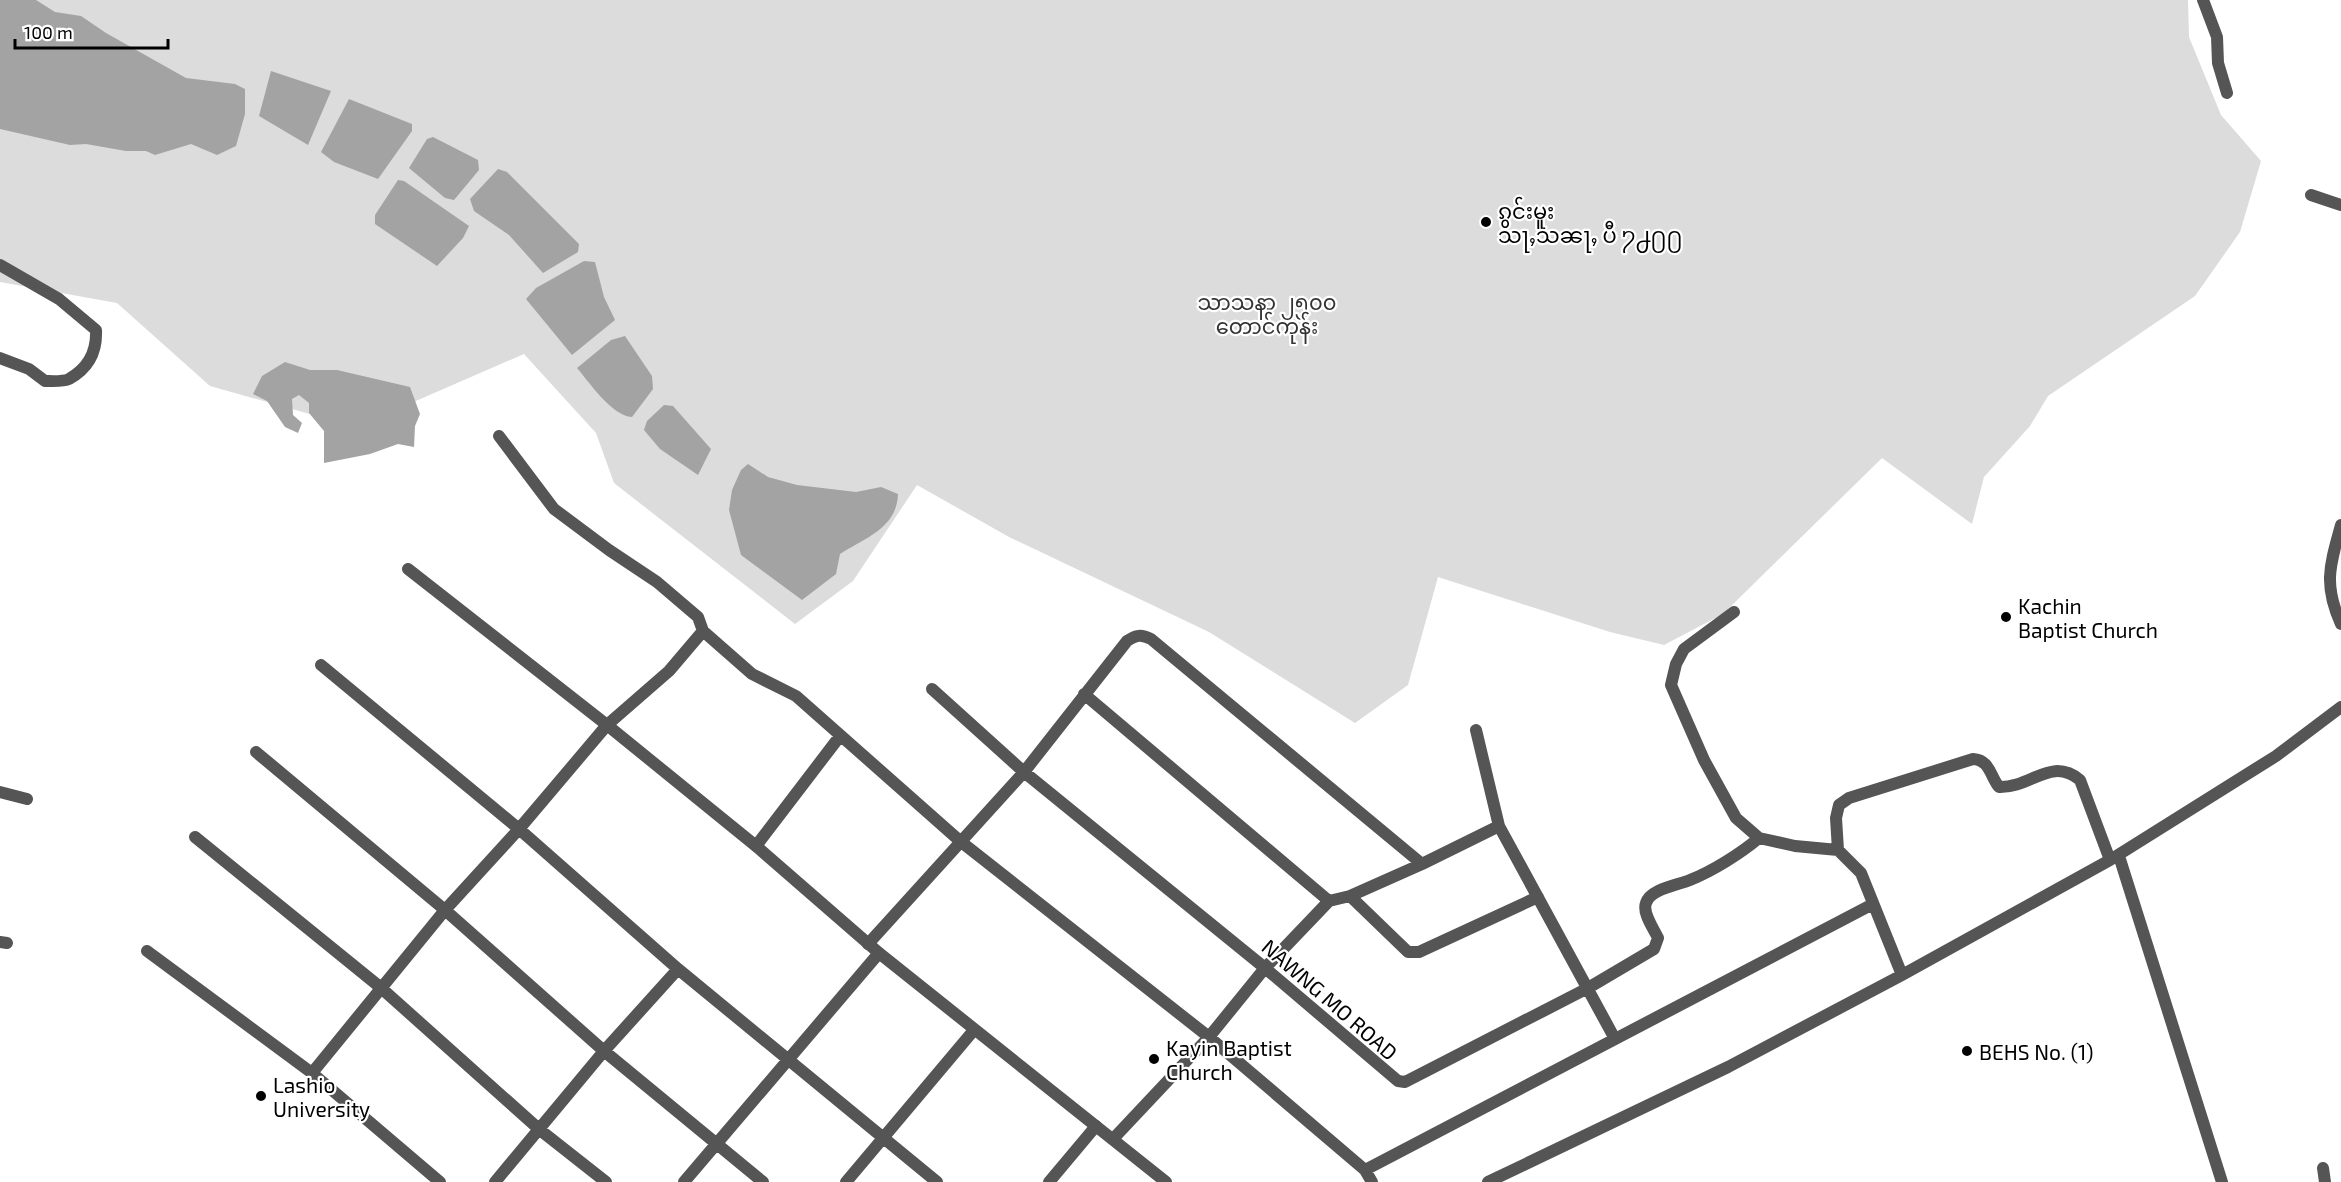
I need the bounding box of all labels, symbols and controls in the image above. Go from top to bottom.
scale bar [15,12,168,50]
text: 100 m [24,21,73,43]
place label: ၵွင်းမူး သႃႇသၼႃႇ ပီ ႒႕႐႐ [1498,196,1683,253]
marker: ၵွင်းမူး သႃႇသၼႃႇ ပီ ႒႕႐႐ [1479,215,1493,229]
park label: သာသနာ ၂၅၀၀ တောင်ကုန်း [1198,289,1336,344]
place label: Kachin Baptist Church [2018,593,2158,642]
marker: Kachin Baptist Church [1999,610,2013,624]
street label: NAWNG MO ROAD [1257,933,1403,1065]
place label: Kayin Baptist Church [1166,1035,1292,1084]
place label: BEHS No. (1) [1979,1039,2094,1064]
marker: BEHS No. (1) [1960,1044,1974,1058]
marker: Kayin Baptist Church [1147,1052,1161,1066]
place label: Lashio University [273,1072,370,1121]
marker: Lashio University [254,1089,268,1103]

